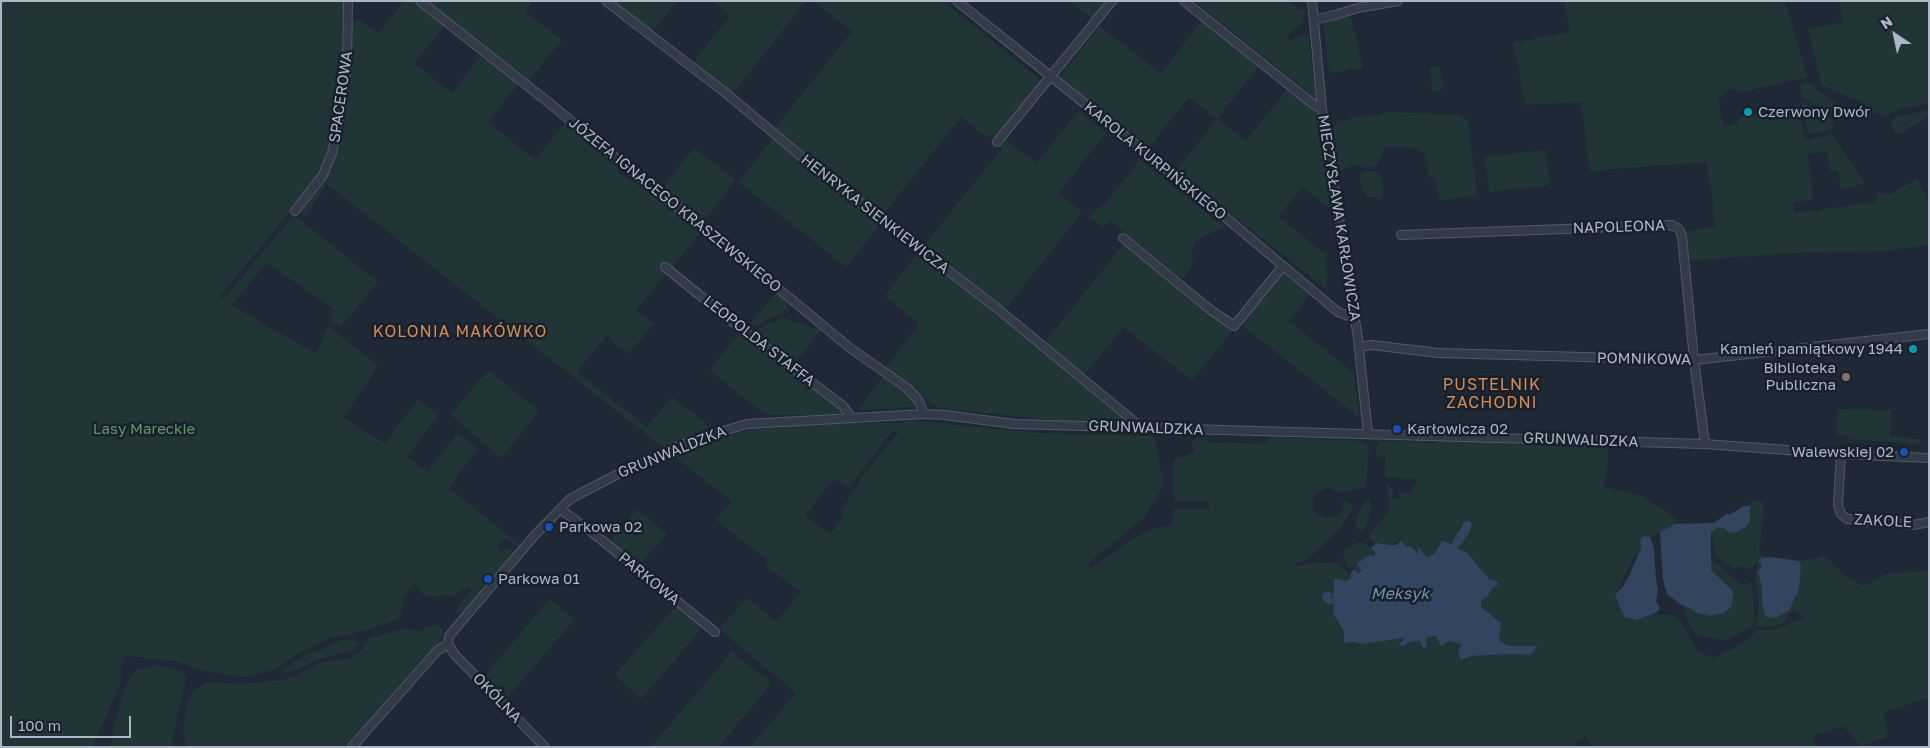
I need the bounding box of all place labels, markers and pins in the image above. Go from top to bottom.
place label: Czerwony Dwór [1758,103,1870,121]
marker: Czerwony Dwór [1742,106,1754,118]
place label: Kamień pamiątkowy 1944 [1720,340,1903,358]
marker: Kamień pamiątkowy 1944 [1907,343,1919,355]
place label: Biblioteka Publiczna [1763,359,1836,394]
marker: Biblioteka Publiczna [1840,371,1852,383]
place label: Karłowicza 02 [1407,420,1508,438]
marker: Karłowicza 02 [1391,423,1403,435]
place label: Walewskiej 02 [1791,443,1894,461]
marker: Walewskiej 02 [1898,446,1910,458]
place label: Parkowa 02 [559,518,642,536]
marker: Parkowa 02 [543,521,555,533]
place label: Parkowa 01 [498,570,580,588]
marker: Parkowa 01 [482,573,494,585]

